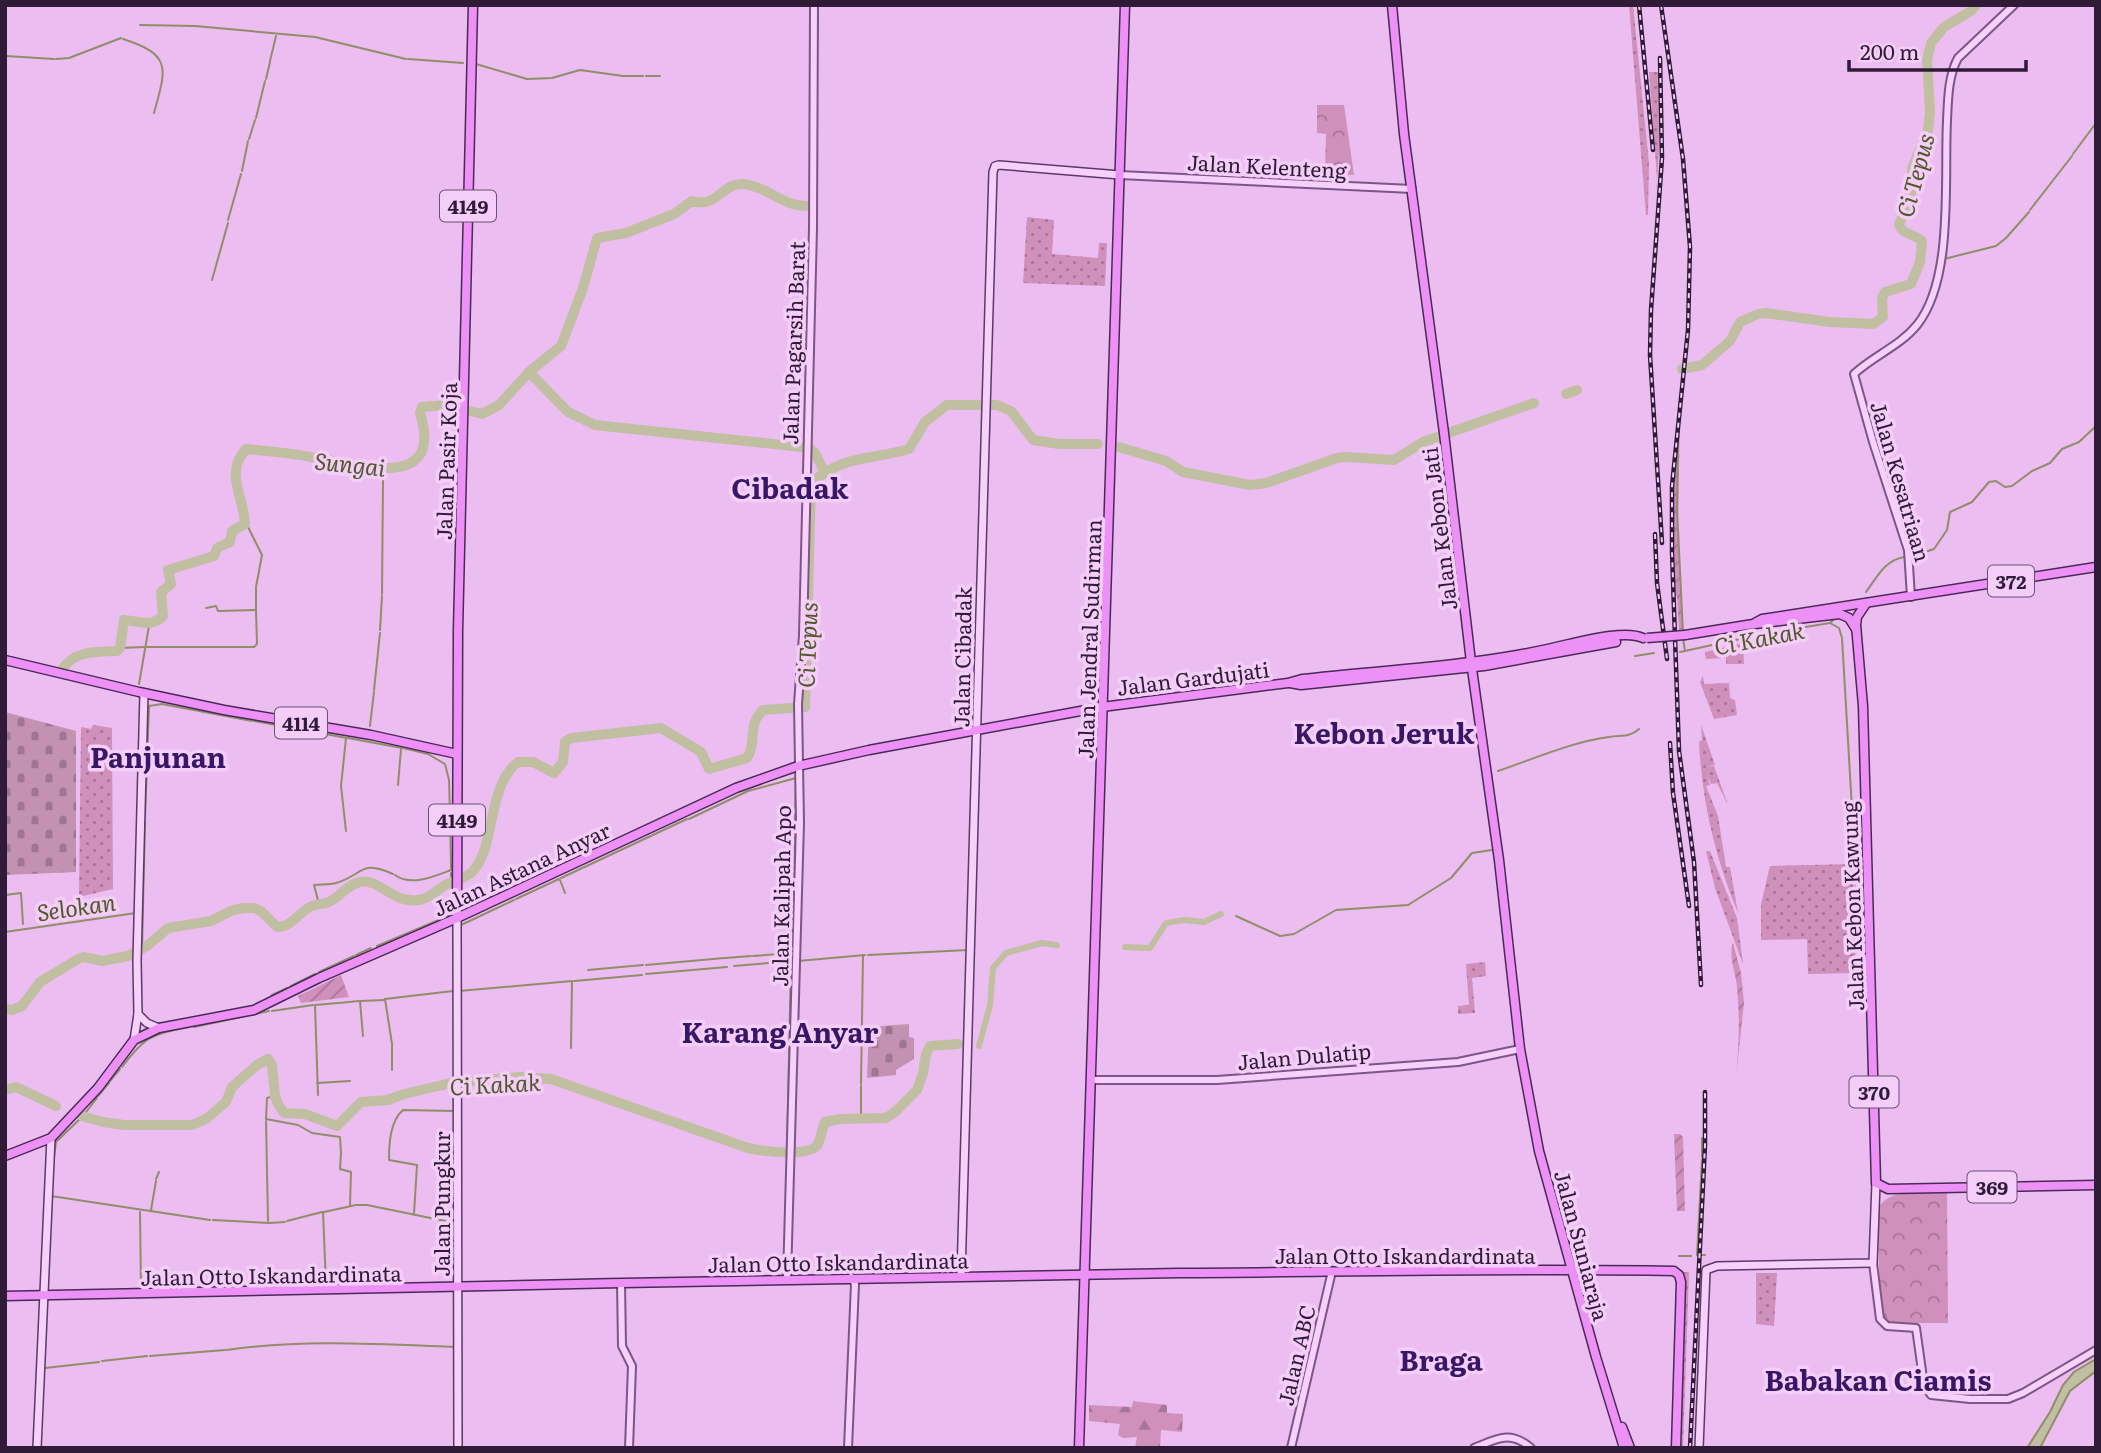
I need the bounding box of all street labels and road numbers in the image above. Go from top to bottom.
street label: Jalan Kelenteng [1186,145,1348,185]
road number: 4149 [440,190,496,222]
street label: Jalan Pagarsih Barat [773,240,811,445]
street label: Jalan Pasir Koja [427,381,463,541]
street label: Jalan Kesatriaan [1864,397,1940,565]
street label: Jalan Kebon Jati [1413,446,1463,612]
street label: Jalan Jendral Sudirman [1068,519,1108,759]
road number: 372 [1988,566,2034,596]
street label: Jalan Cibadak [944,586,978,728]
street label: Jalan Gardujati [1115,652,1271,702]
road number: 4114 [275,708,327,738]
street label: Jalan Kebon Kawung [1832,800,1870,1012]
road number: 4149 [429,804,485,835]
street label: Jalan Kalipah Apo [763,805,797,987]
street label: Jalan Astana Anyar [427,813,615,923]
street label: Jalan Dulatip [1236,1034,1372,1076]
road number: 370 [1850,1076,1898,1108]
street label: Jalan Pungkur [425,1131,456,1277]
street label: Jalan Suniaraja [1548,1166,1618,1324]
road number: 369 [1968,1172,2016,1203]
street label: Jalan Otto Iskandardinata [1274,1239,1536,1270]
street label: Jalan Otto Iskandardinata [707,1243,970,1279]
street label: Jalan Otto Iskandardinata [140,1256,403,1292]
street label: Jalan ABC [1268,1302,1322,1408]

